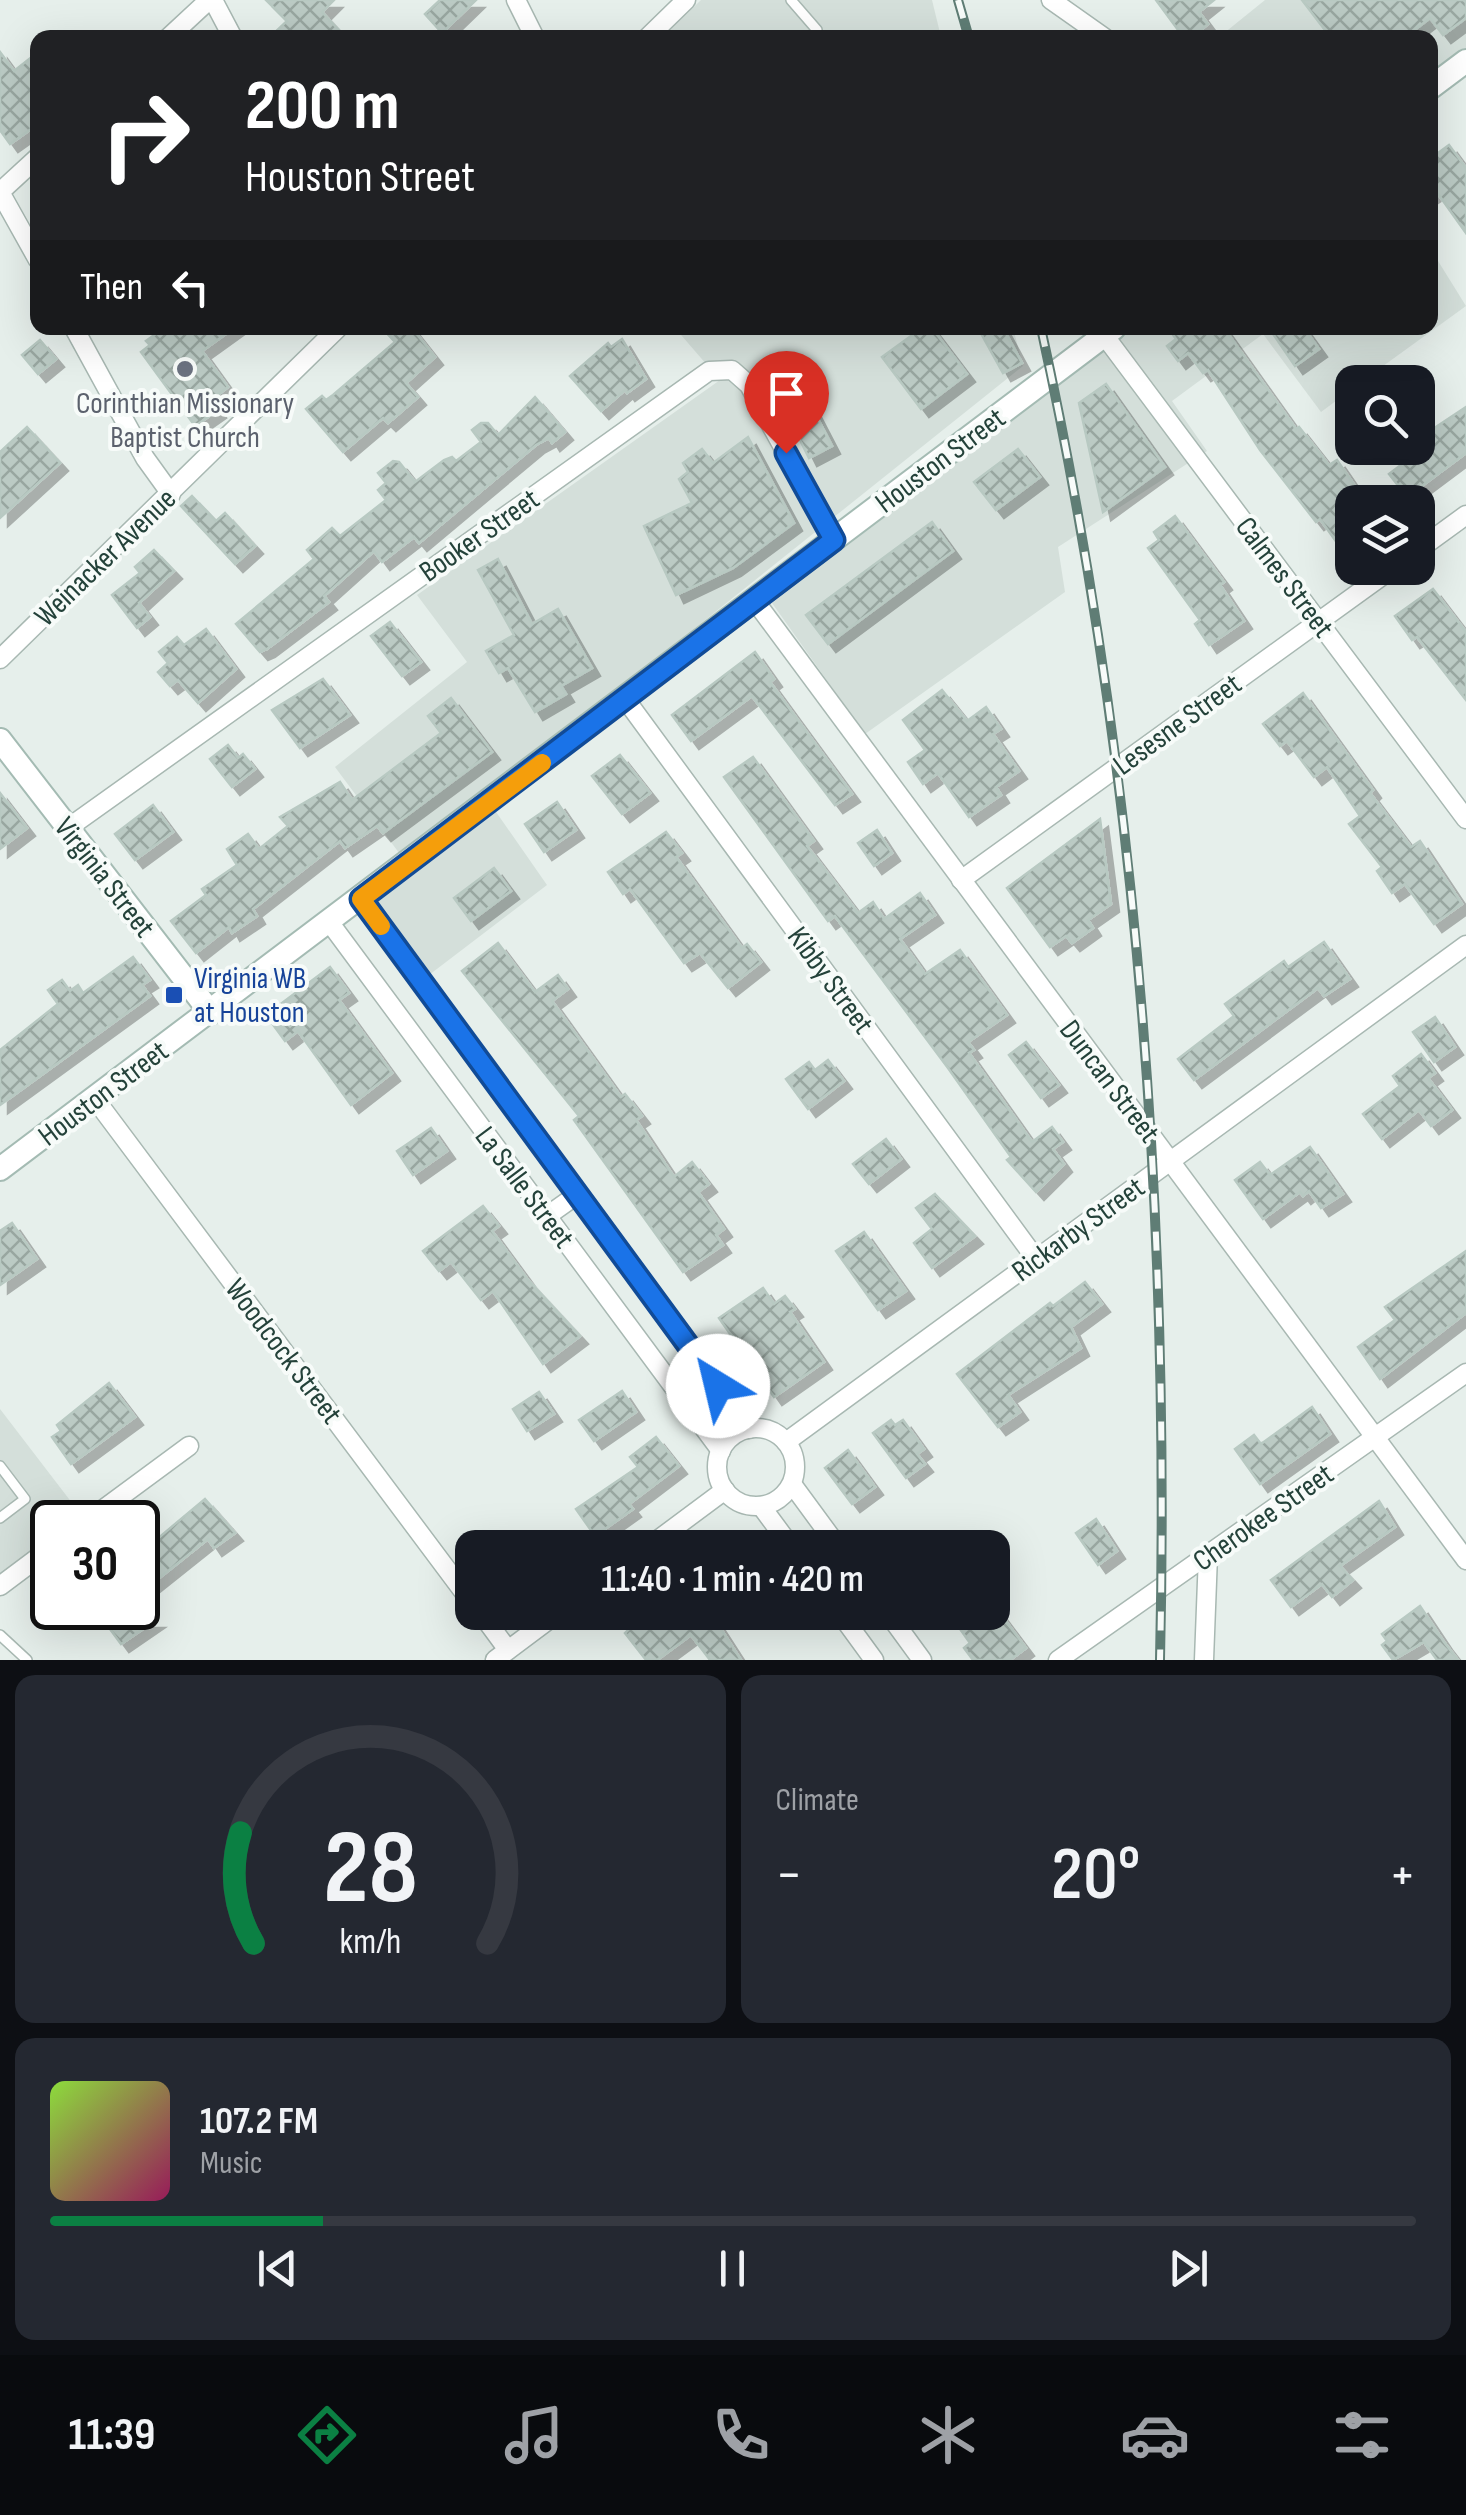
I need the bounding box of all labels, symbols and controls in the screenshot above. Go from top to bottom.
text: 200 m [245,65,400,149]
icon: right [80,70,210,200]
text: Houston Street [245,150,475,205]
icon: left [163,260,218,315]
text: Then [80,265,143,310]
pin [744,351,829,454]
marker: Corinthian Missionary Baptist Church [174,358,196,380]
map controls [1335,365,1435,585]
button: search [1335,365,1435,465]
icon: arrive [759,366,814,421]
place label: Corinthian Missionary Baptist Church [76,386,294,456]
street label: Houston Street [869,400,1013,521]
street label: Weinacker Avenue [27,481,184,634]
street label: Booker Street [413,482,546,590]
button: layers [1335,485,1435,585]
street label: Calmes Street [1227,510,1341,645]
street label: Lesesne Street [1107,666,1249,783]
street label: Virginia Street [46,810,162,945]
street label: Kibby Street [779,920,881,1041]
place label: Virginia WB at Houston [194,961,306,1031]
marker: Virginia WB at Houston [163,984,185,1006]
street label: Duncan Street [1051,1013,1167,1150]
street label: Houston Street [32,1033,176,1154]
street label: La Salle Street [467,1120,582,1256]
street label: Rickarby Street [1005,1170,1152,1290]
street label: Woodcock Street [217,1272,349,1431]
position arrow [666,1334,770,1438]
street label: Cherokee Street [1186,1456,1341,1579]
speed limit sign: 30 [30,1500,160,1630]
text: 11:40 · 1 min · 420 m [601,1557,864,1602]
text: Climate [776,1781,859,1820]
text: 28 [323,1807,418,1932]
text: 20° [1051,1830,1141,1921]
text: − [776,1842,802,1909]
text: + [1389,1842,1416,1909]
text: km/h [339,1921,401,1964]
text: 107.2 FM [200,2099,318,2144]
text: Music [200,2144,263,2183]
icon: previous [250,2241,305,2296]
icon: pause [705,2241,760,2296]
icon: next [1161,2241,1216,2296]
icon: directions [292,2400,362,2470]
icon: music [499,2400,569,2470]
icon: phone [706,2400,776,2470]
icon: climate [913,2400,983,2470]
icon: car [1120,2400,1190,2470]
icon: filters [1327,2400,1397,2470]
text: 11:39 [69,2408,155,2463]

